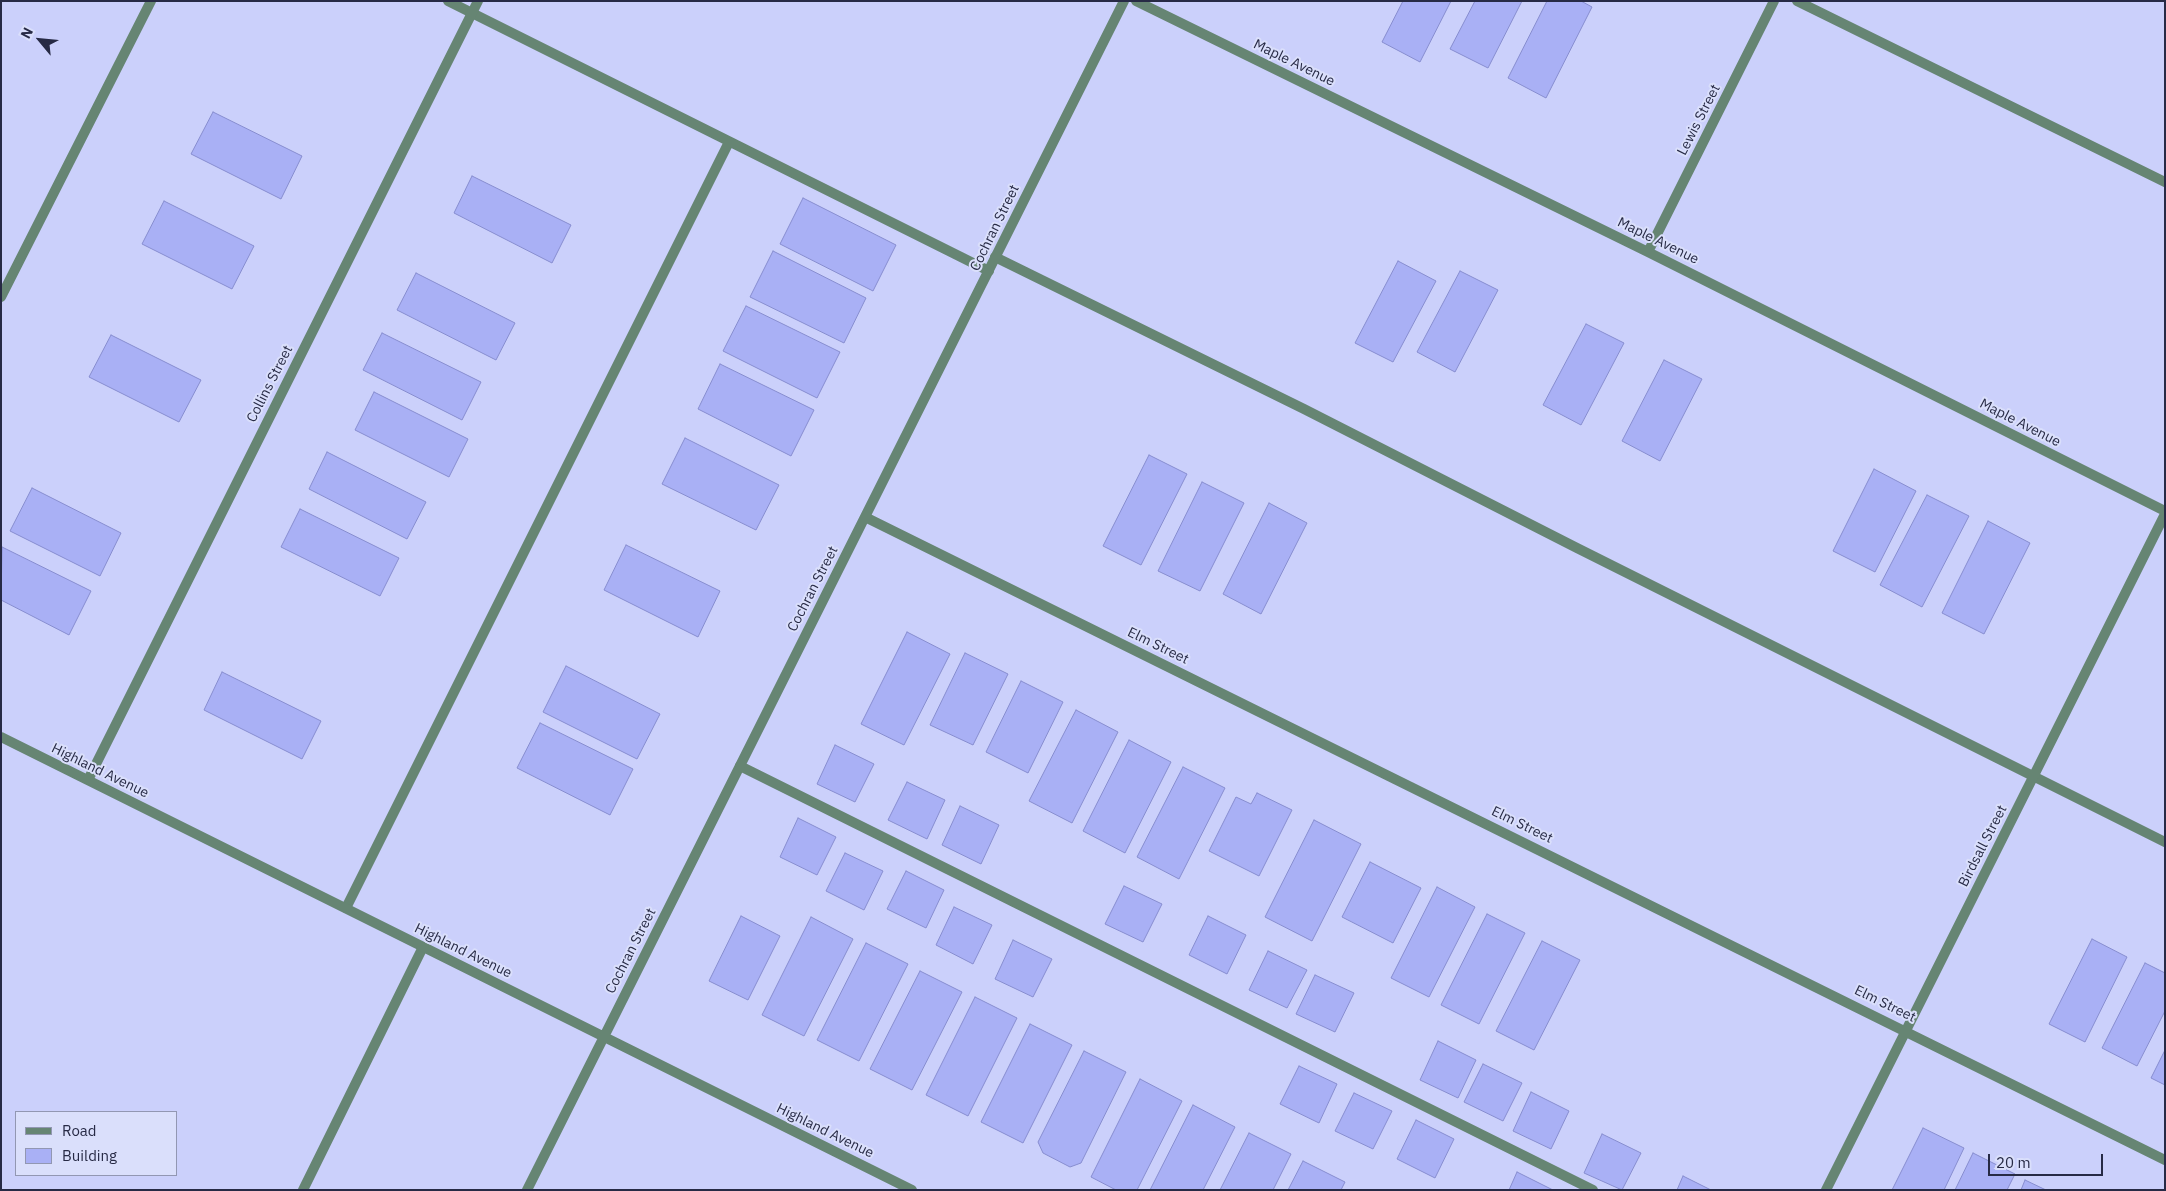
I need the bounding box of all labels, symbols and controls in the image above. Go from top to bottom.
north arrow [15,15,65,65]
text: N [16,24,37,42]
street label: Maple Avenue [1251,36,1337,90]
street label: Lewis Street [1674,82,1724,158]
street label: Cochran Street [967,182,1023,274]
street label: Maple Avenue [1615,214,1701,268]
street label: Collins Street [243,343,297,425]
street label: Maple Avenue [1977,395,2063,451]
street label: Cochran Street [784,543,842,635]
street label: Elm Street [1125,624,1191,668]
street label: Highland Avenue [49,740,151,802]
street label: Birdsall Street [1955,802,2011,890]
street label: Elm Street [1489,803,1555,847]
street label: Cochran Street [602,905,660,997]
street label: Highland Avenue [412,920,514,982]
street label: Elm Street [1852,982,1918,1026]
street label: Highland Avenue [774,1100,876,1162]
legend [15,1111,178,1176]
text: Road [62,1121,97,1140]
scale bar [1991,1144,2106,1176]
text: Building [62,1146,117,1165]
text: 20 m [1996,1153,2031,1172]

